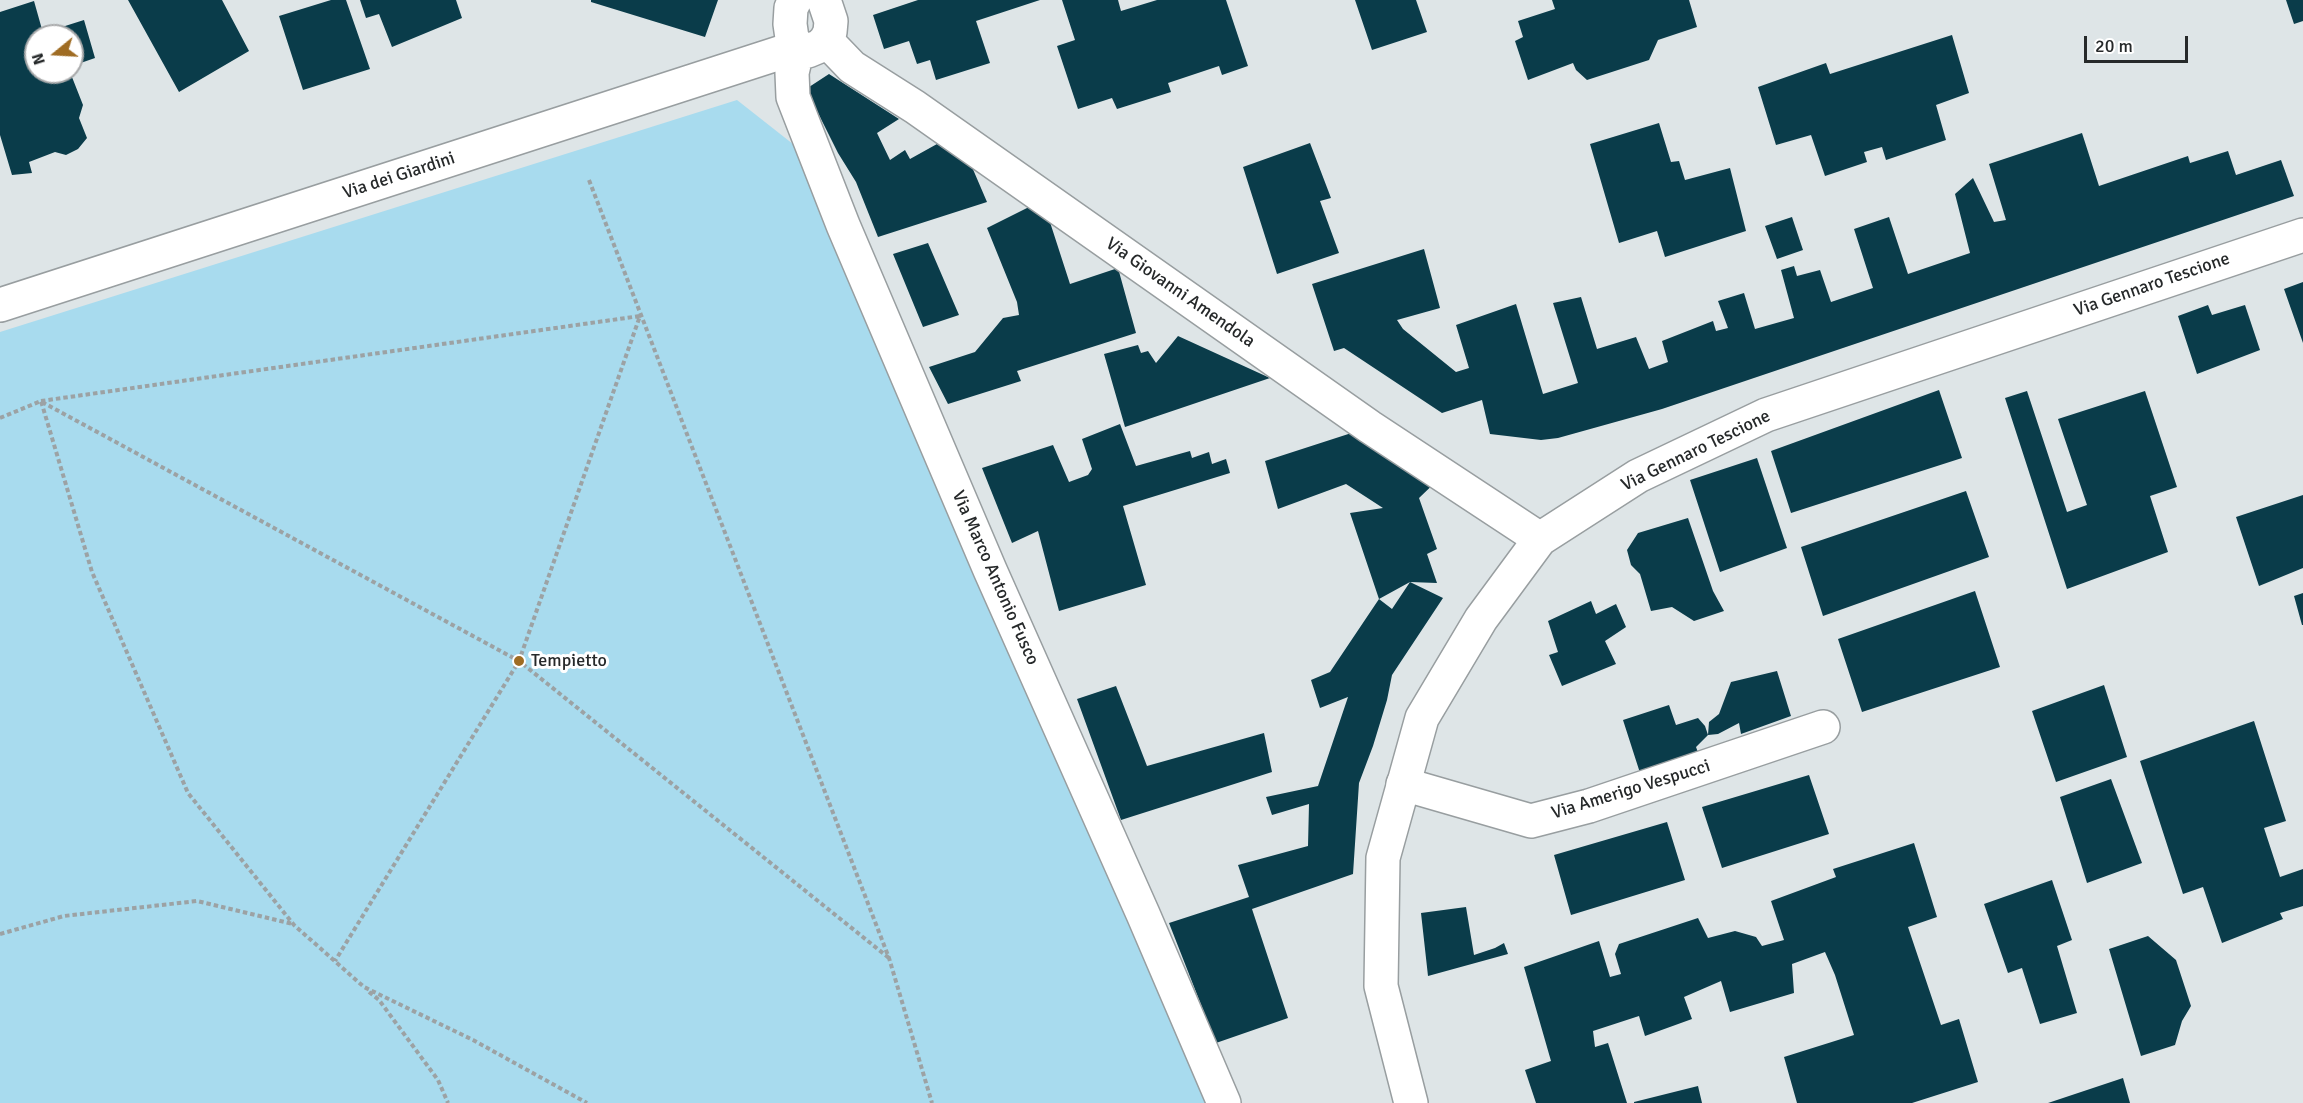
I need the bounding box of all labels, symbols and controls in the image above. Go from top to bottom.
north arrow [24,24,84,84]
scale bar [2087,24,2190,62]
text: 20 m [2095,35,2133,57]
text: N [28,51,50,67]
street label: Via dei Giardini [340,148,458,204]
street label: Via Giovanni Amendola [1101,233,1259,353]
street label: Via Gennaro Tescione [2071,248,2233,322]
street label: Via Gennaro Tescione [1618,406,1774,496]
street label: Via Marco Antonio Fusco [947,487,1043,669]
place label: Tempietto [531,650,607,672]
marker: Tempietto [512,654,526,668]
street label: Via Amerigo Vespucci [1549,756,1713,824]

